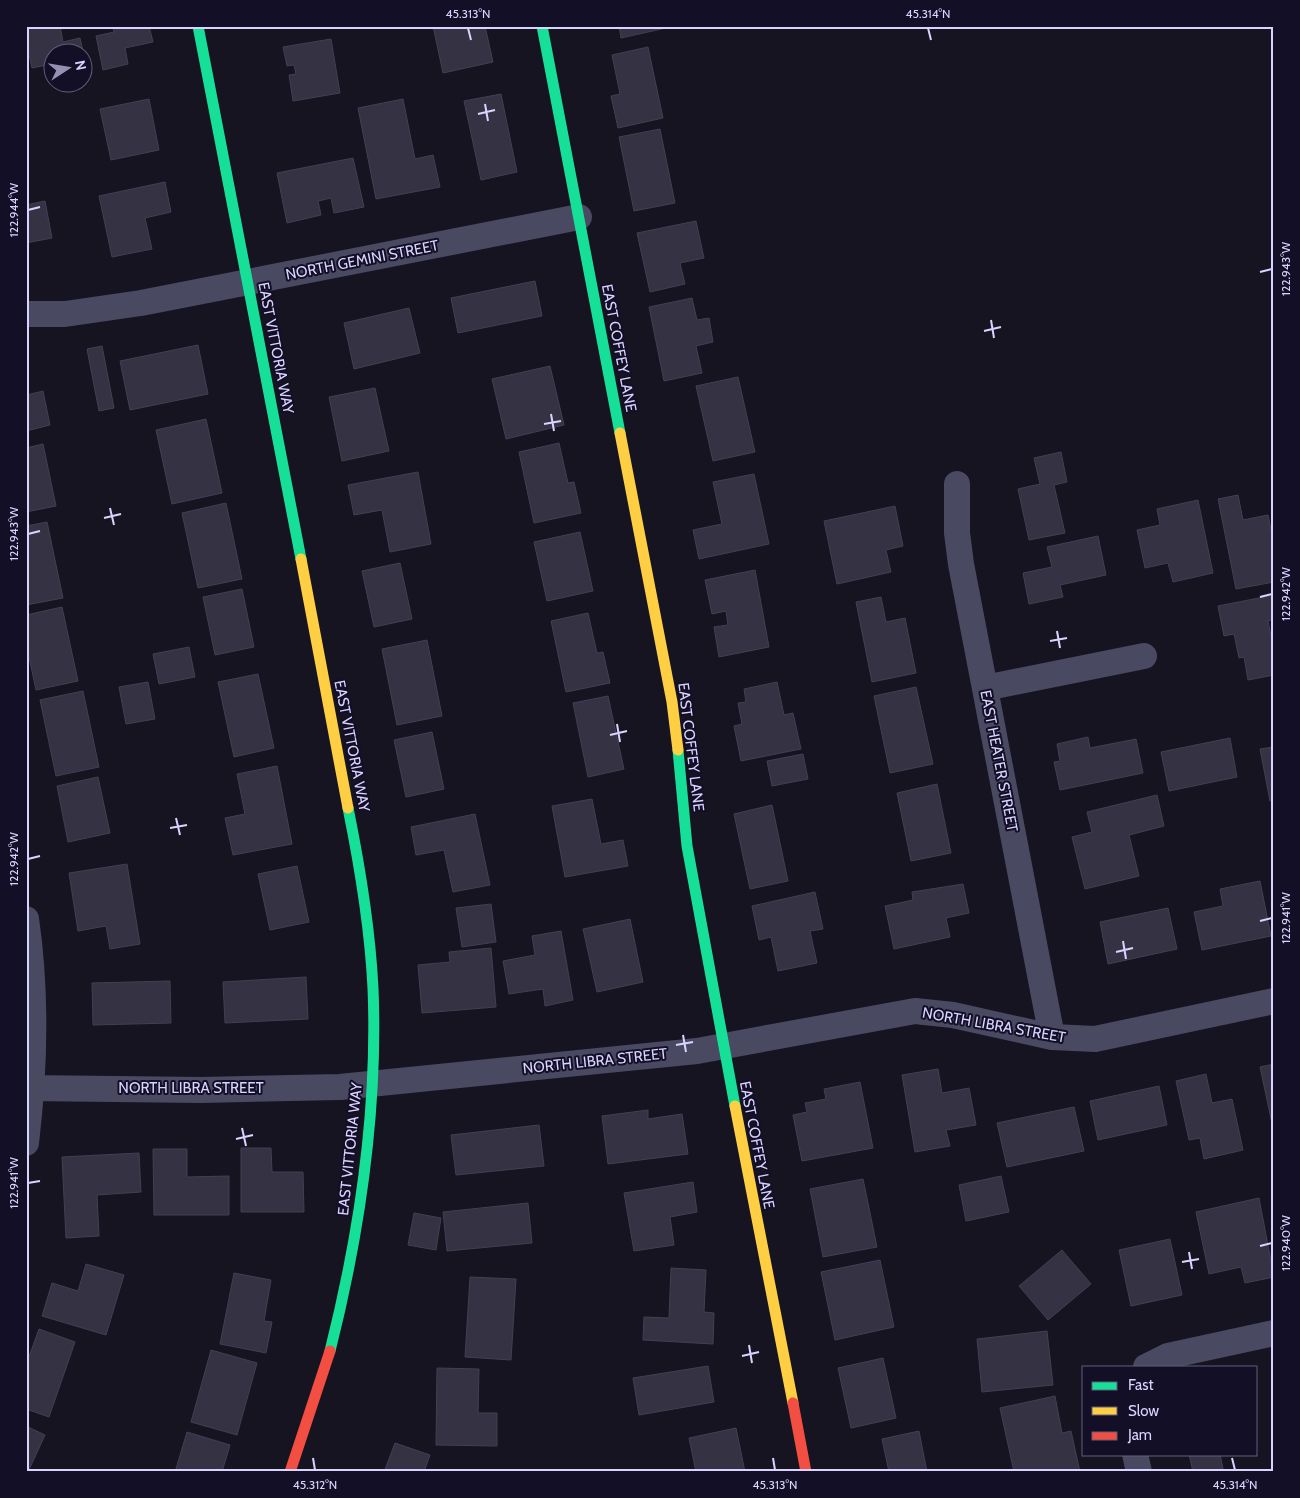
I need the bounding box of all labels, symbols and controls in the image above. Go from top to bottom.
text: 45.313°N [446,6,490,21]
text: 45.314°N [905,6,951,21]
north arrow [42,42,92,92]
text: N [71,59,91,72]
text: 122.944°W [6,182,21,237]
street label: NORTH GEMINI STREET [284,236,440,284]
text: 122.943°W [1278,241,1293,296]
street label: EAST VITTORIA WAY [254,281,298,416]
street label: EAST COFFEY LANE [598,283,640,413]
text: 122.943°W [6,506,21,561]
text: 122.942°W [1278,566,1293,621]
street label: EAST VITTORIA WAY [330,679,374,814]
street label: EAST COFFEY LANE [674,682,708,812]
street label: EAST HEATER STREET [976,689,1022,833]
text: 122.942°W [6,831,21,886]
text: 122.941°W [1278,892,1293,944]
street label: NORTH LIBRA STREET [921,1004,1067,1046]
street label: NORTH LIBRA STREET [522,1044,668,1078]
street label: NORTH LIBRA STREET [118,1079,264,1097]
street label: EAST COFFEY LANE [736,1080,778,1210]
street label: EAST VITTORIA WAY [334,1081,366,1216]
text: 122.941°W [6,1157,21,1209]
text: 122.940°W [1278,1214,1293,1271]
legend [1082,1366,1258,1456]
text: Fast [1128,1376,1153,1394]
text: Slow [1128,1402,1159,1420]
text: Jam [1127,1426,1152,1444]
text: 45.312°N [293,1477,337,1492]
text: 45.313°N [753,1477,797,1492]
text: 45.314°N [1212,1477,1258,1492]

